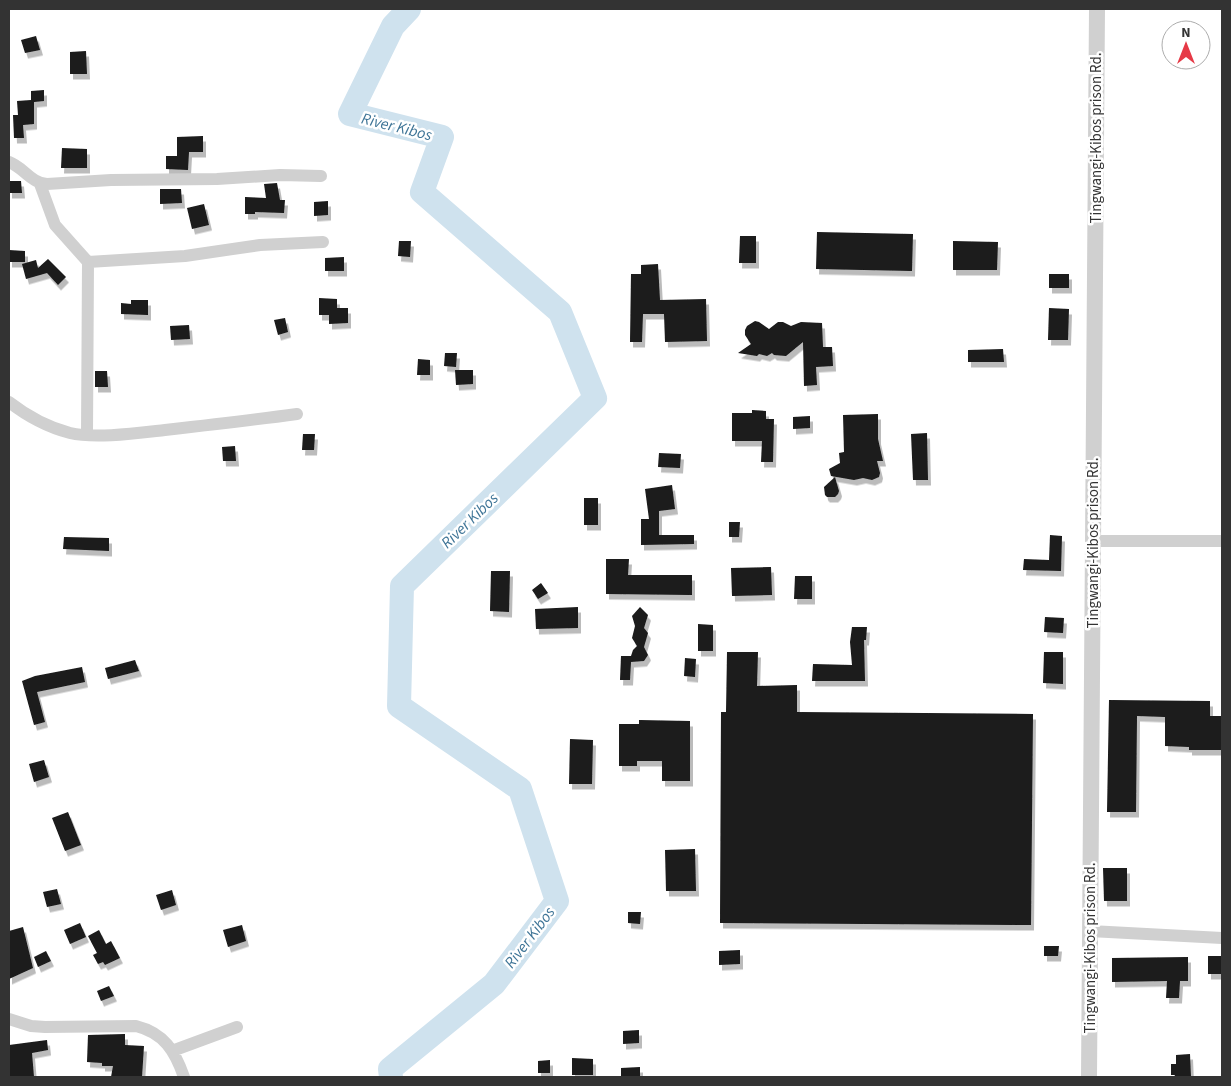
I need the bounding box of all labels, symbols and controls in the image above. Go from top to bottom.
north arrow [1161,20,1211,70]
text: N [1181,23,1191,43]
street label: Tingwangi-Kibos prison Rd. [1086,52,1107,224]
water label: River Kibos [359,108,435,146]
street label: Tingwangi-Kibos prison Rd. [1083,457,1104,629]
water label: River Kibos [436,487,504,554]
street label: Tingwangi-Kibos prison Rd. [1080,862,1101,1034]
water label: River Kibos [499,902,561,973]

